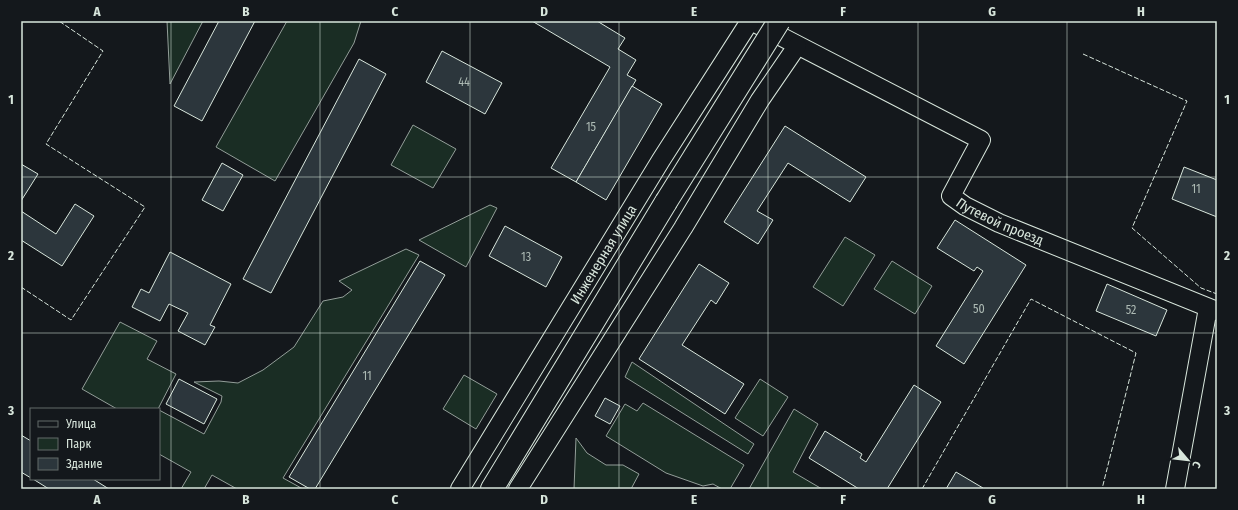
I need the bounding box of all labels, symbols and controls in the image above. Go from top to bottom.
text: A [92,4,101,19]
text: B [242,4,250,19]
text: C [392,4,399,19]
text: D [540,4,548,19]
text: E [691,4,697,19]
text: F [840,4,846,19]
text: G [988,4,996,19]
text: H [1137,4,1145,19]
house number: 44 [458,75,470,89]
text: 1 [8,92,14,107]
text: 1 [1224,92,1230,107]
house number: 15 [586,120,597,134]
house number: 11 [1191,182,1201,196]
street label: Путевой проезд [953,194,1046,249]
street label: Инженерная улица [567,202,641,307]
text: 2 [7,248,14,263]
text: 2 [1223,248,1230,263]
house number: 13 [521,250,531,264]
house number: 50 [973,302,985,316]
house number: 52 [1126,303,1136,317]
house number: 11 [362,369,372,383]
text: 3 [7,403,14,418]
text: 3 [1223,403,1230,418]
legend [30,408,160,480]
text: Улица [65,417,96,431]
text: Парк [66,437,92,451]
north arrow [1168,440,1208,480]
text: Здание [66,457,102,471]
text: С [1189,459,1203,470]
text: A [92,492,101,507]
text: B [242,492,250,507]
text: C [392,492,399,507]
text: D [540,492,548,507]
text: E [691,492,697,507]
text: F [840,492,846,507]
text: G [988,492,996,507]
text: H [1137,492,1145,507]

